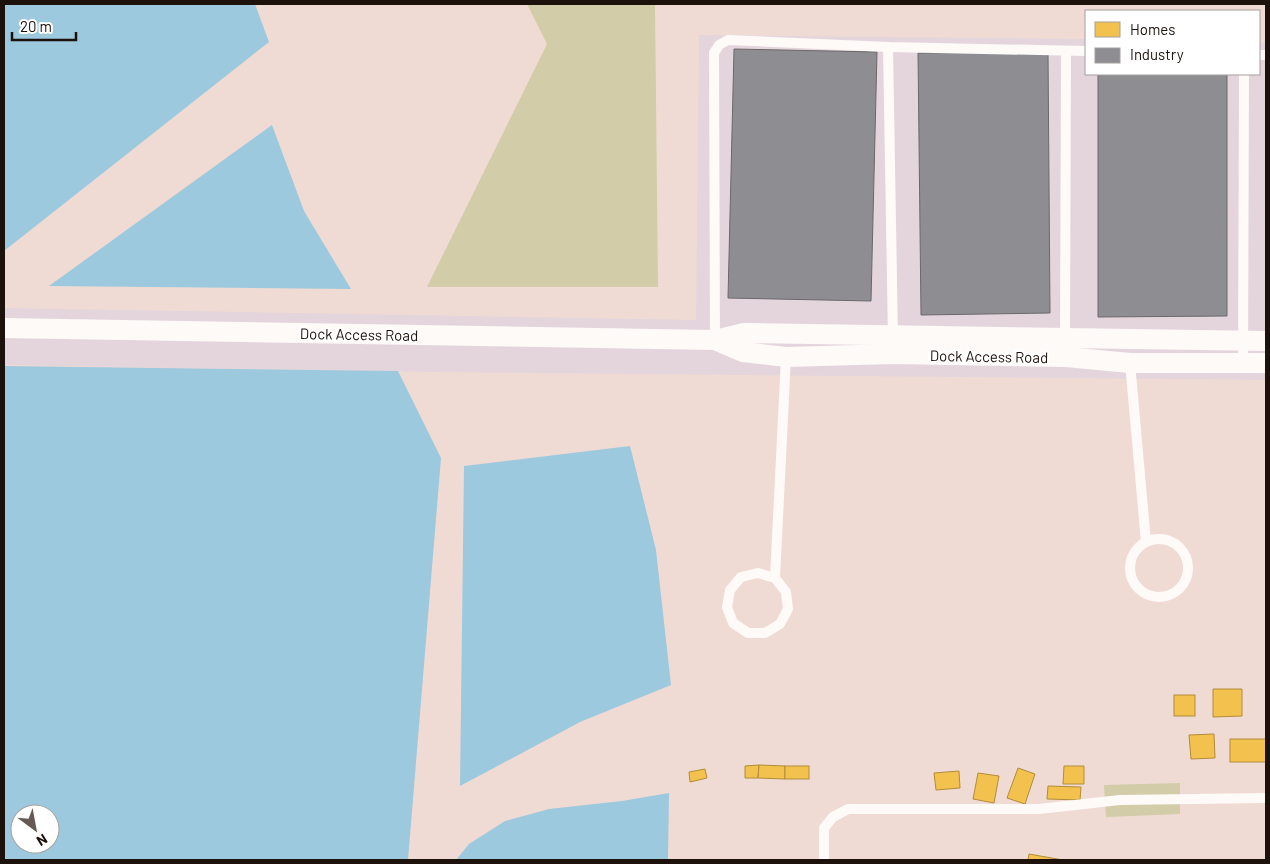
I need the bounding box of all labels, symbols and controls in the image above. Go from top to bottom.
scale bar [12,10,76,42]
legend [1085,10,1260,75]
text: 20 m [20,17,52,35]
text: Homes [1130,20,1175,38]
text: Industry [1130,45,1184,63]
street label: Dock Access Road [300,324,418,344]
street label: Dock Access Road [930,346,1048,366]
north arrow [10,804,60,854]
text: N [34,831,51,850]

